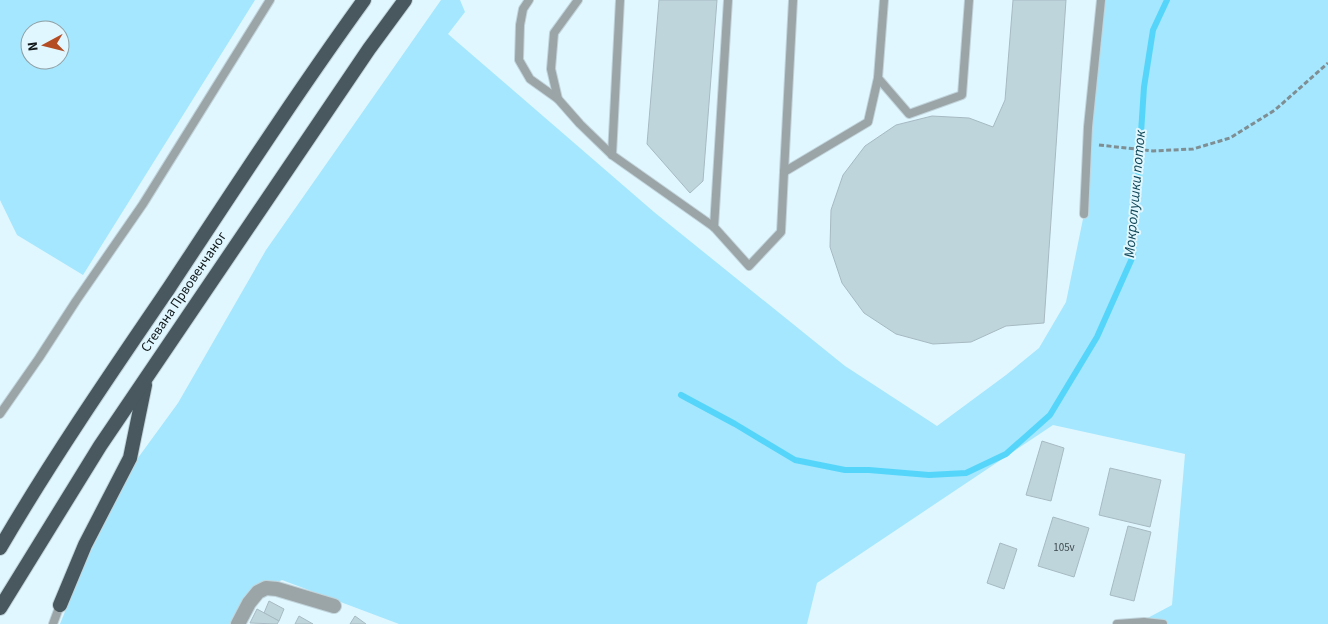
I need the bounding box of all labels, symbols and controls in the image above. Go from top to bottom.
north arrow [20,20,70,70]
text: N [23,41,44,52]
water label: Мокролушки поток [1119,128,1151,259]
street label: Стевана Првовенчаног [136,228,232,356]
house number: 105v [1053,540,1075,555]

